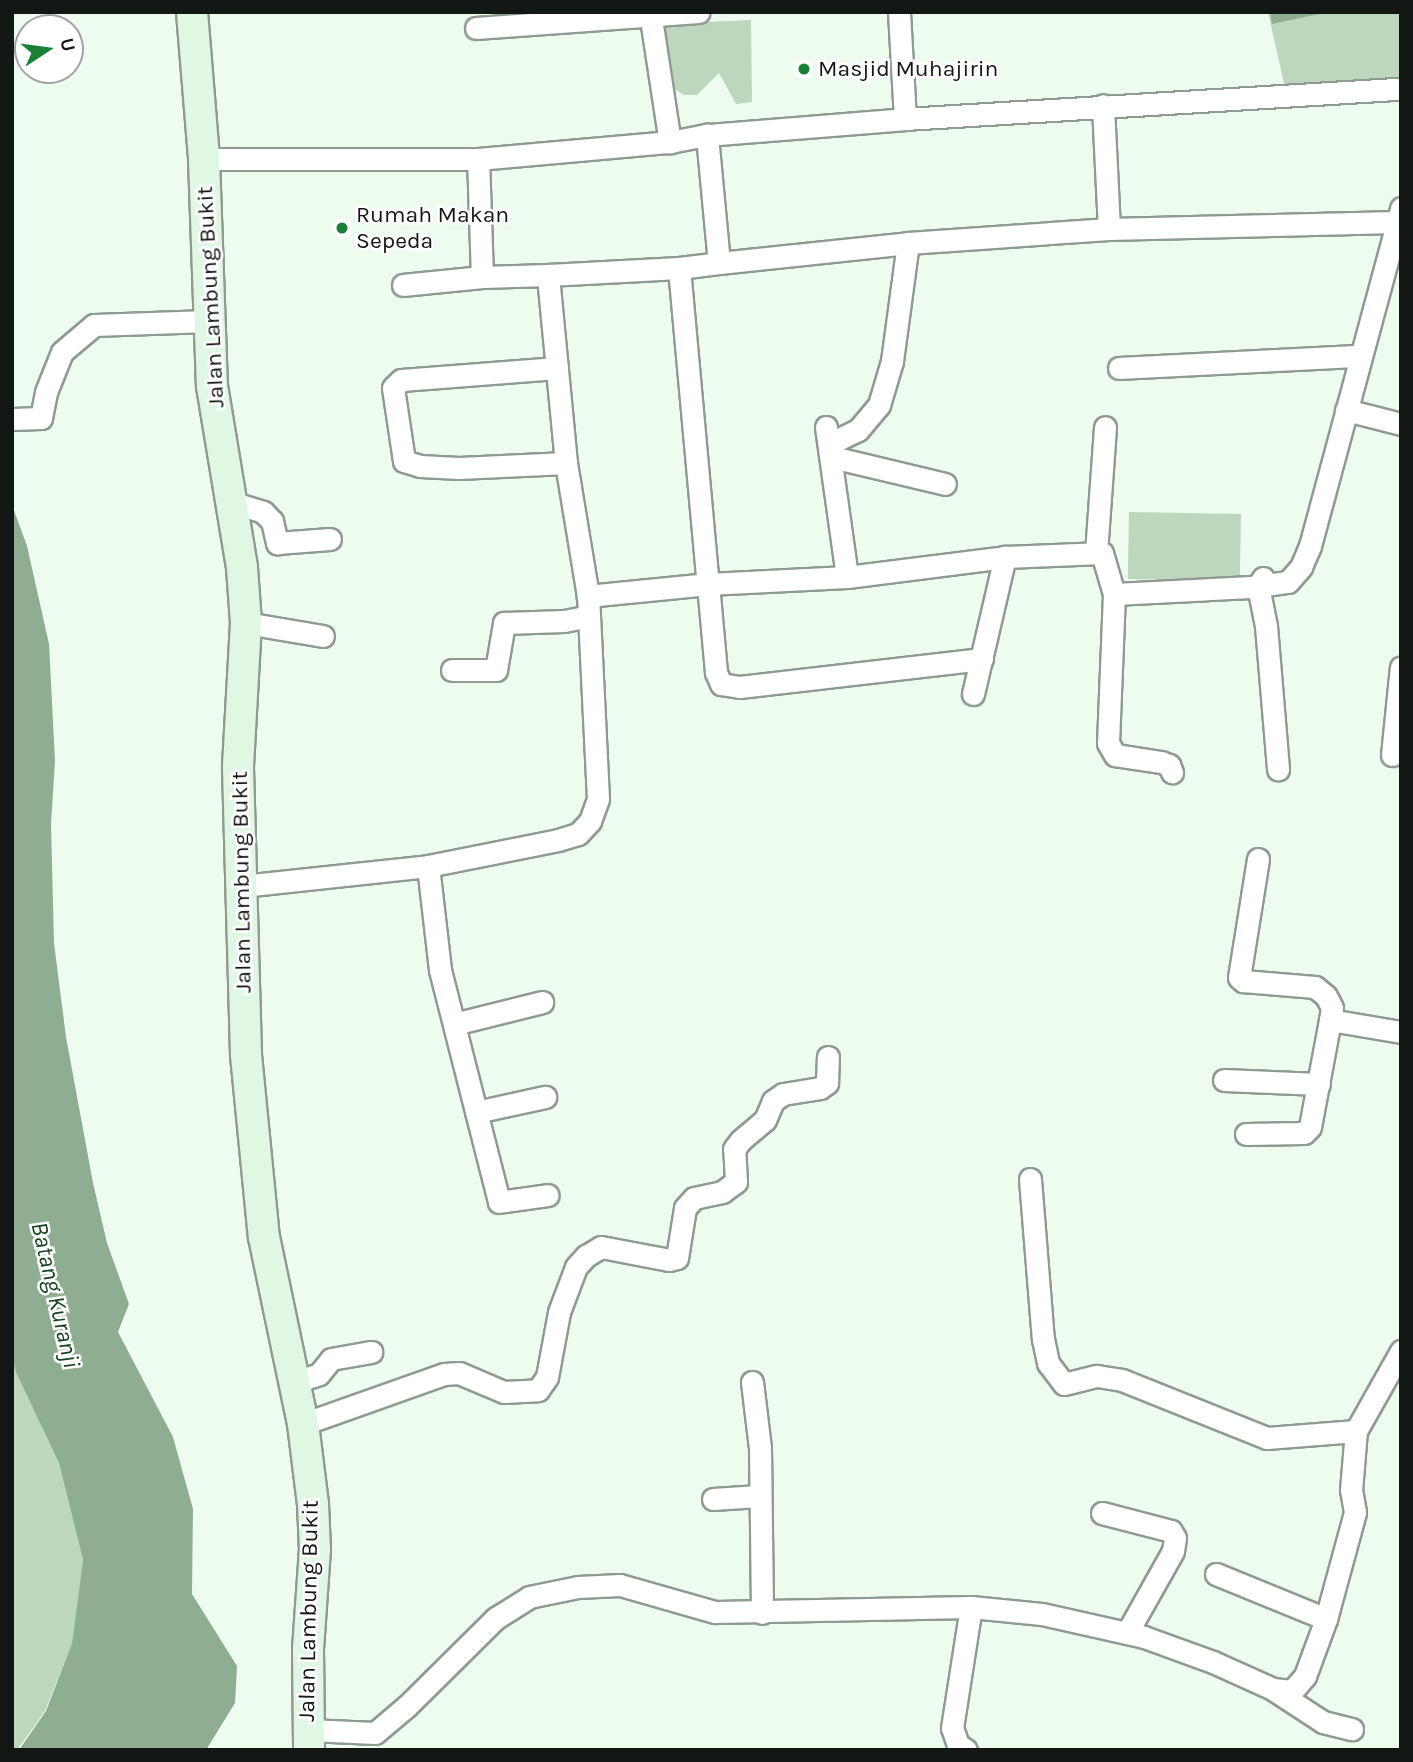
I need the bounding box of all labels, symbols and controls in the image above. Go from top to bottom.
north arrow [14,14,84,84]
text: U [55,36,80,54]
place label: Masjid Muhajirin [818,55,998,83]
marker: Masjid Muhajirin [796,61,812,77]
street label: Jalan Lambung Bukit [191,185,231,409]
place label: Rumah Makan Sepeda [356,201,509,255]
marker: Rumah Makan Sepeda [334,220,350,236]
street label: Jalan Lambung Bukit [226,771,258,993]
water label: Batang Kuranji [24,1219,86,1371]
street label: Jalan Lambung Bukit [293,1500,325,1722]

